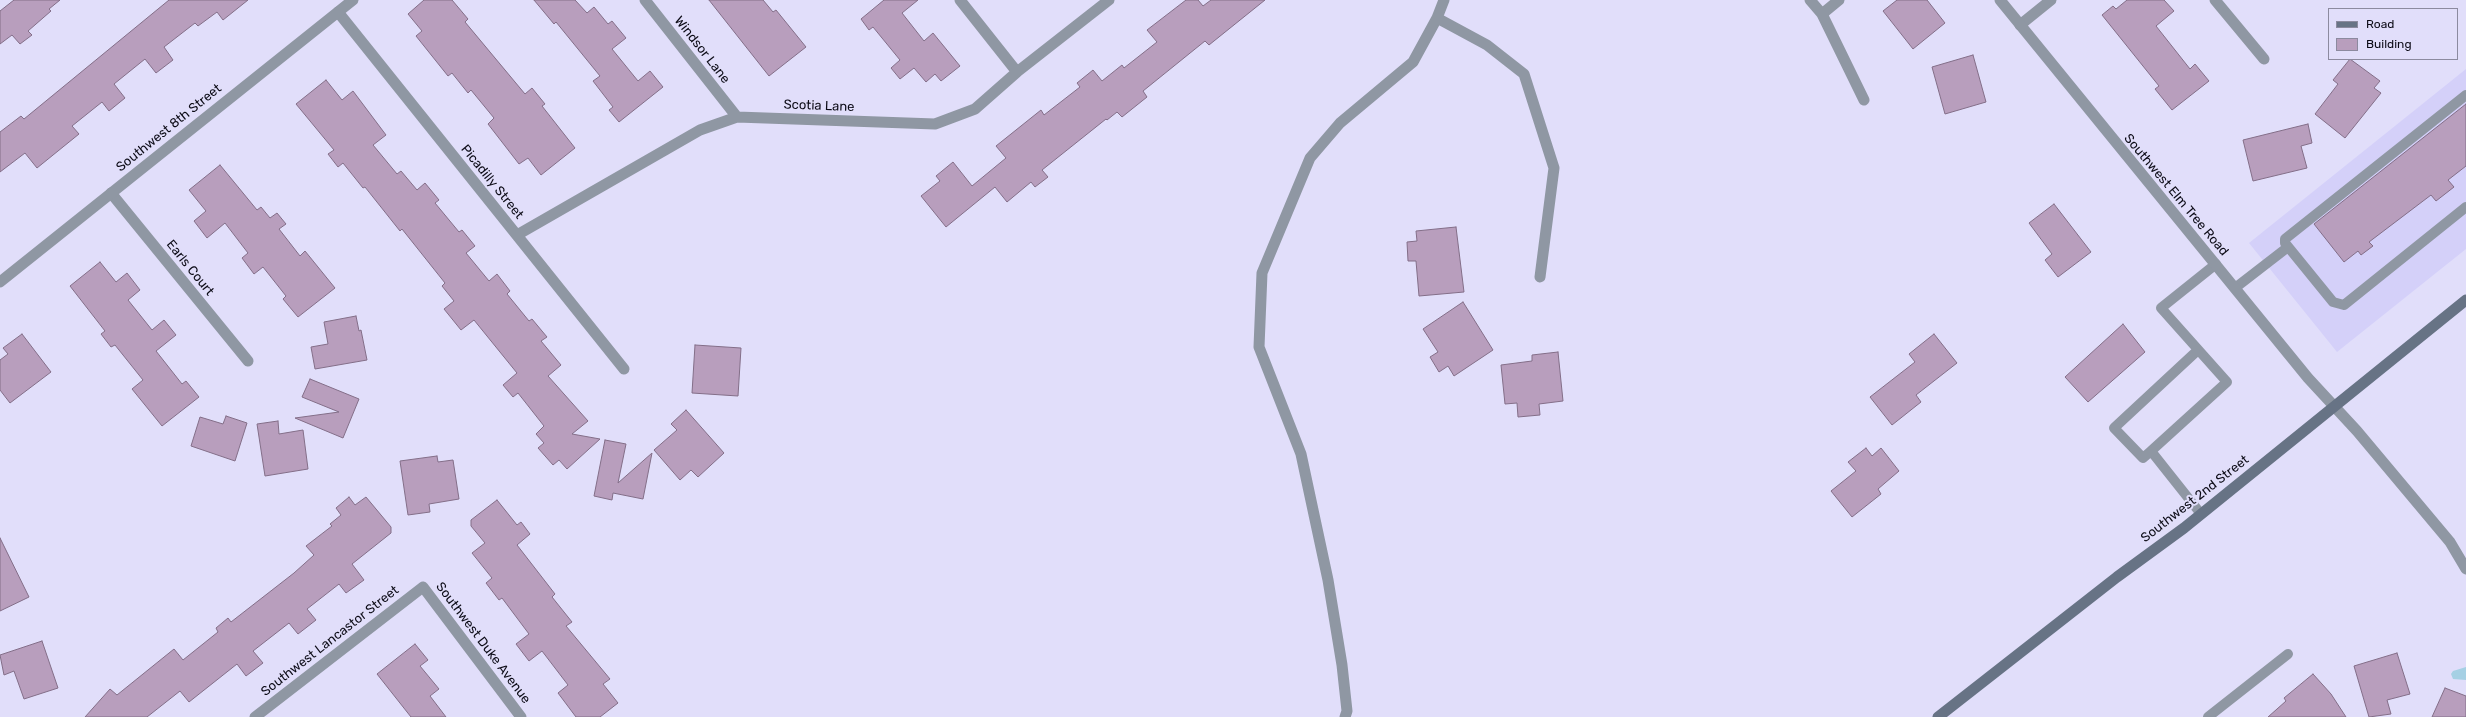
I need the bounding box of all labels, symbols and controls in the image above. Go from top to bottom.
legend [2328,8,2458,60]
street label: Windsor Lane [671,13,733,87]
text: Road [2366,17,2394,31]
text: Building [2366,37,2412,51]
street label: Southwest 8th Street [113,81,225,175]
street label: Scotia Lane [783,97,855,115]
street label: Southwest Elm Tree Road [2120,131,2232,259]
street label: Picadilly Street [457,142,527,222]
street label: Earls Court [163,237,217,299]
street label: Southwest 2nd Street [2138,452,2252,546]
street label: Southwest Duke Avenue [432,579,534,707]
street label: Southwest Lancastor Street [258,582,402,700]

